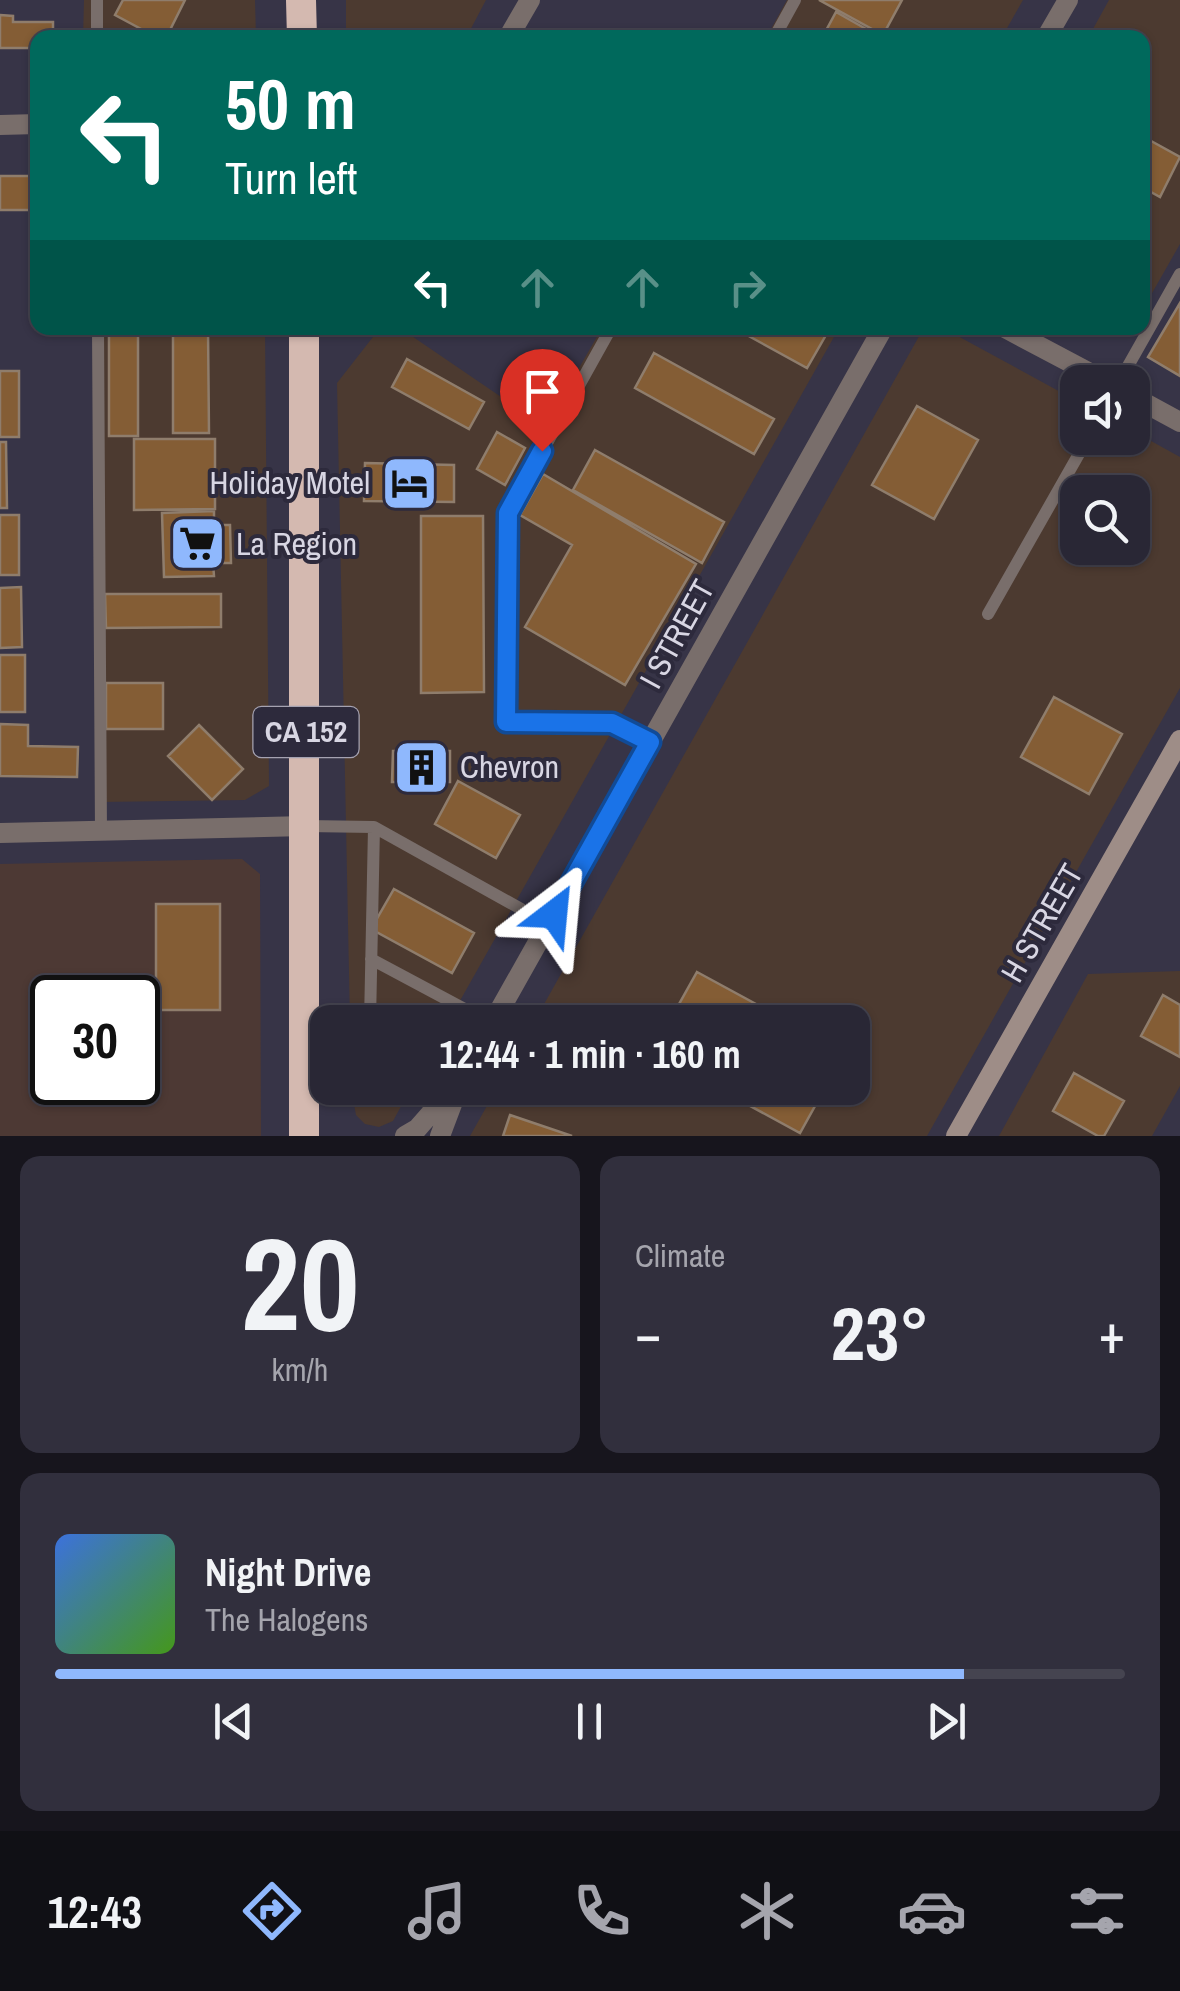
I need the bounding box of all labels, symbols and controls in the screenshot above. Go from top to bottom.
text: 50 m [225,57,356,151]
icon: left [60,70,190,200]
text: Turn left [225,147,357,208]
icon: left [405,260,460,315]
icon: ahead [510,260,565,315]
icon: ahead [615,260,670,315]
icon: right [720,260,775,315]
pin [500,349,585,452]
icon: arrive [515,364,570,419]
map controls [1060,365,1150,565]
button: sound [1060,365,1150,455]
hotel icon: Holiday Motel [379,453,439,513]
place label: Holiday Motel [210,461,370,504]
button: search [1060,475,1150,565]
supermarket icon: La Region [167,514,227,574]
place label: La Region [236,522,357,565]
street label: I STREET [629,572,724,696]
road number: CA 152 [254,707,358,757]
building icon: Chevron [391,737,451,797]
place label: Chevron [460,745,559,788]
street label: H STREET [991,856,1093,990]
position arrow [502,862,606,966]
speed limit sign: 30 [30,975,160,1105]
text: 12:44 · 1 min · 160 m [439,1029,741,1080]
text: 20 [241,1195,359,1371]
text: Climate [635,1234,725,1277]
text: 23° [831,1282,929,1383]
text: − [635,1296,661,1370]
text: + [1099,1296,1125,1370]
text: km/h [272,1348,328,1391]
text: Night Drive [205,1547,371,1598]
text: The Halogens [205,1598,368,1641]
icon: previous [206,1694,261,1749]
icon: pause [562,1694,617,1749]
icon: next [919,1694,974,1749]
icon: directions [237,1876,307,1946]
icon: music [402,1876,472,1946]
icon: phone [567,1876,637,1946]
icon: climate [732,1876,802,1946]
icon: car [897,1876,967,1946]
icon: filters [1062,1876,1132,1946]
text: 12:43 [48,1881,142,1942]

